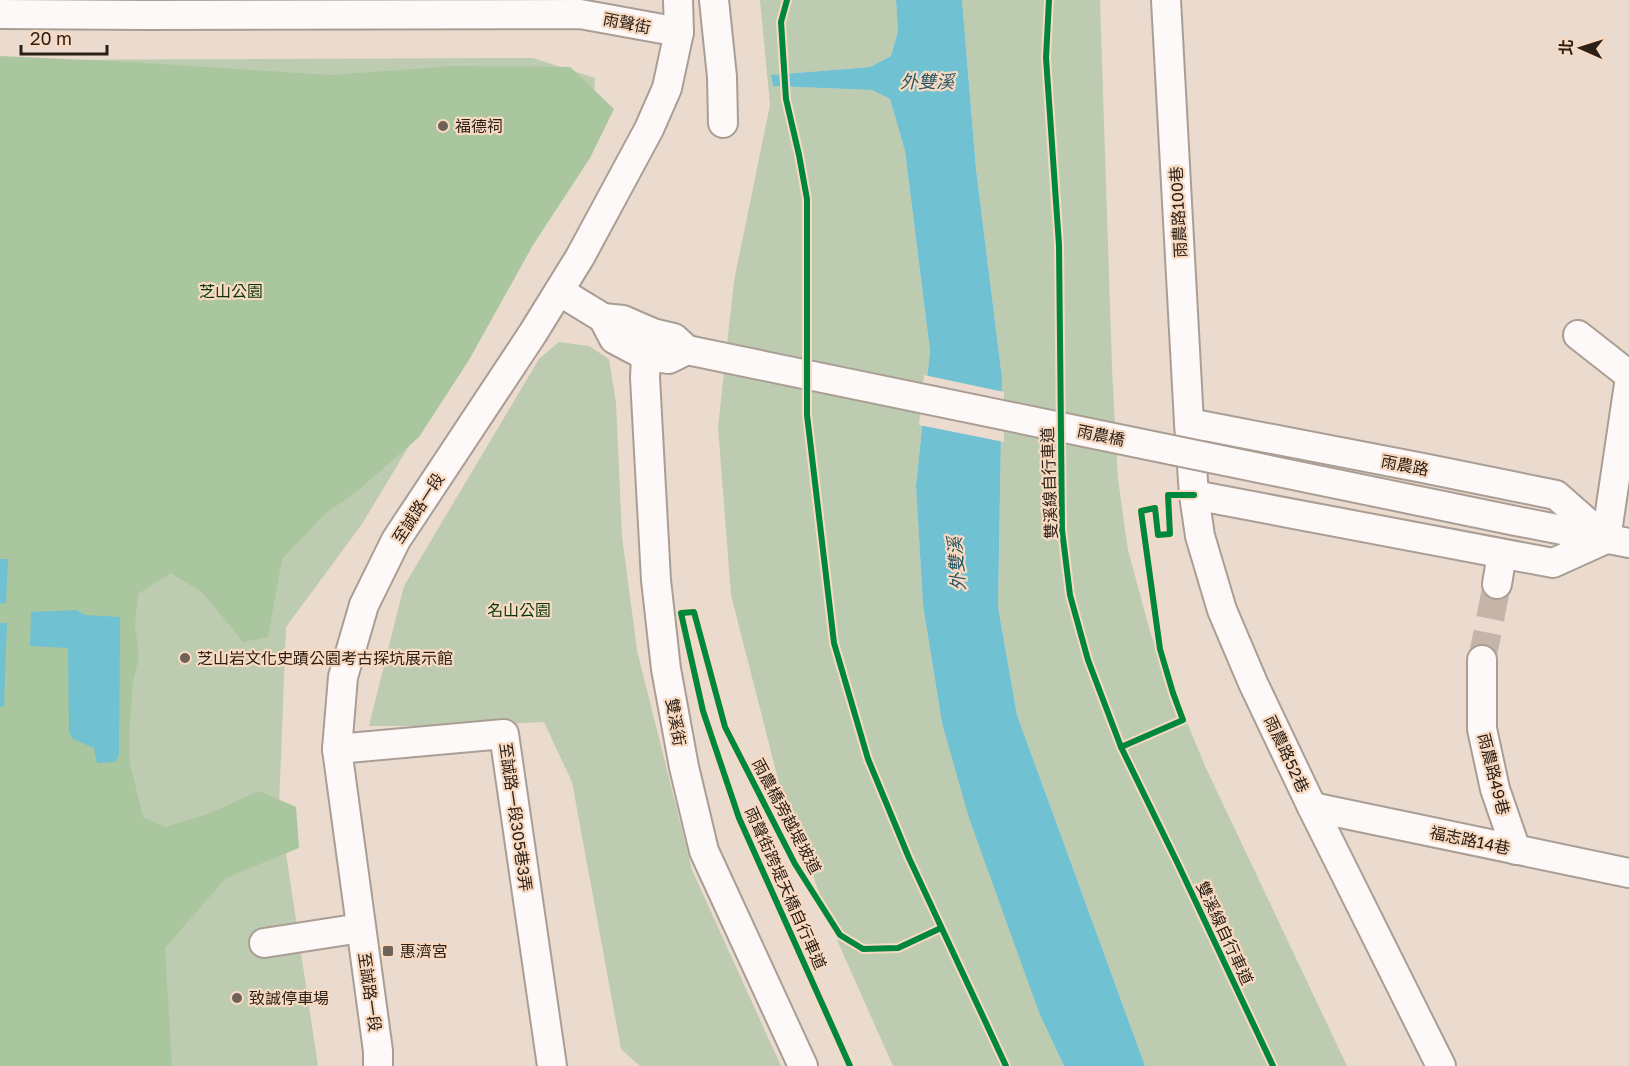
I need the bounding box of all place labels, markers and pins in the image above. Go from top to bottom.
place label: 福德祠 [455,116,503,136]
marker: 福德祠 [436,119,450,133]
place label: 芝山岩文化史蹟公園考古探坑展示館 [197,648,453,668]
marker: 芝山岩文化史蹟公園考古探坑展示館 [178,651,192,665]
place label: 惠濟宮 [400,941,448,961]
marker: 惠濟宮 [381,944,395,958]
place label: 致誠停車場 [249,988,329,1008]
marker: 致誠停車場 [230,991,244,1005]

